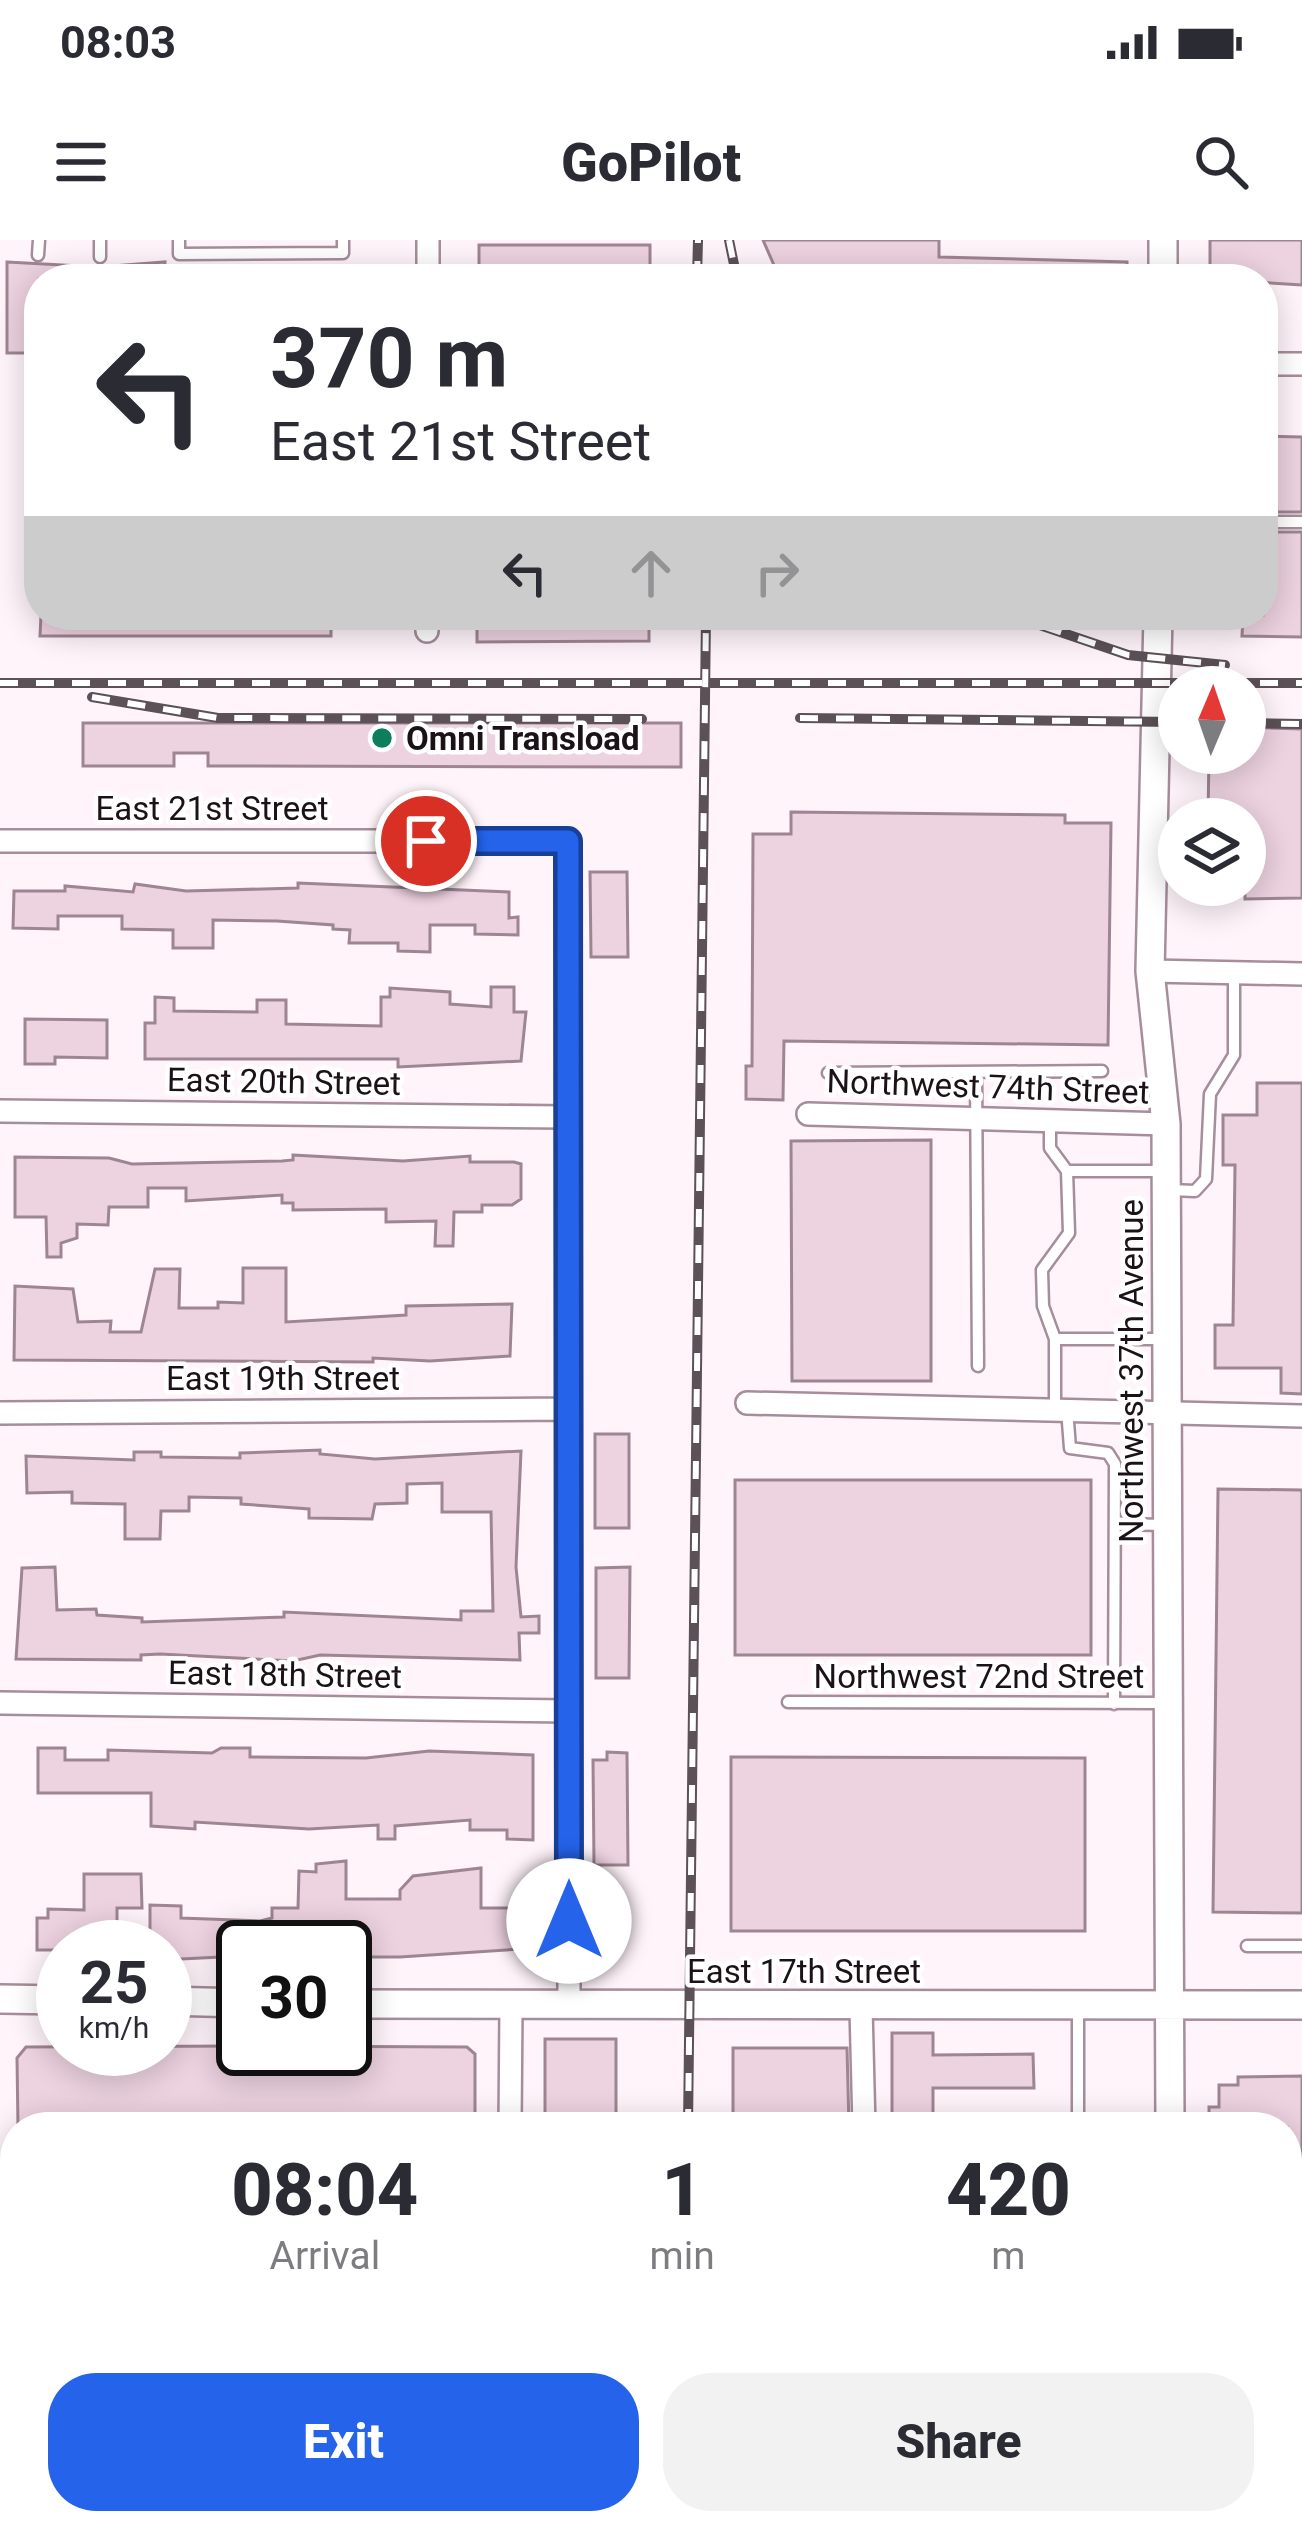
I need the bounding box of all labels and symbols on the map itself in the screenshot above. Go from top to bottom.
north arrow [1158,666,1266,774]
place label: Omni Transload [406,719,640,758]
marker: Omni Transload [369,725,395,751]
street label: East 21st Street [96,789,328,828]
pin [375,790,477,892]
street label: East 20th Street [167,1060,401,1103]
street label: Northwest 74th Street [826,1061,1150,1112]
street label: Northwest 37th Avenue [1112,1199,1151,1543]
street label: East 19th Street [166,1359,400,1398]
street label: East 18th Street [168,1653,402,1696]
street label: Northwest 72nd Street [814,1657,1144,1696]
position arrow [506,1858,632,1984]
speed limit sign: 30 [216,1920,372,2076]
street label: East 17th Street [687,1952,921,1991]

